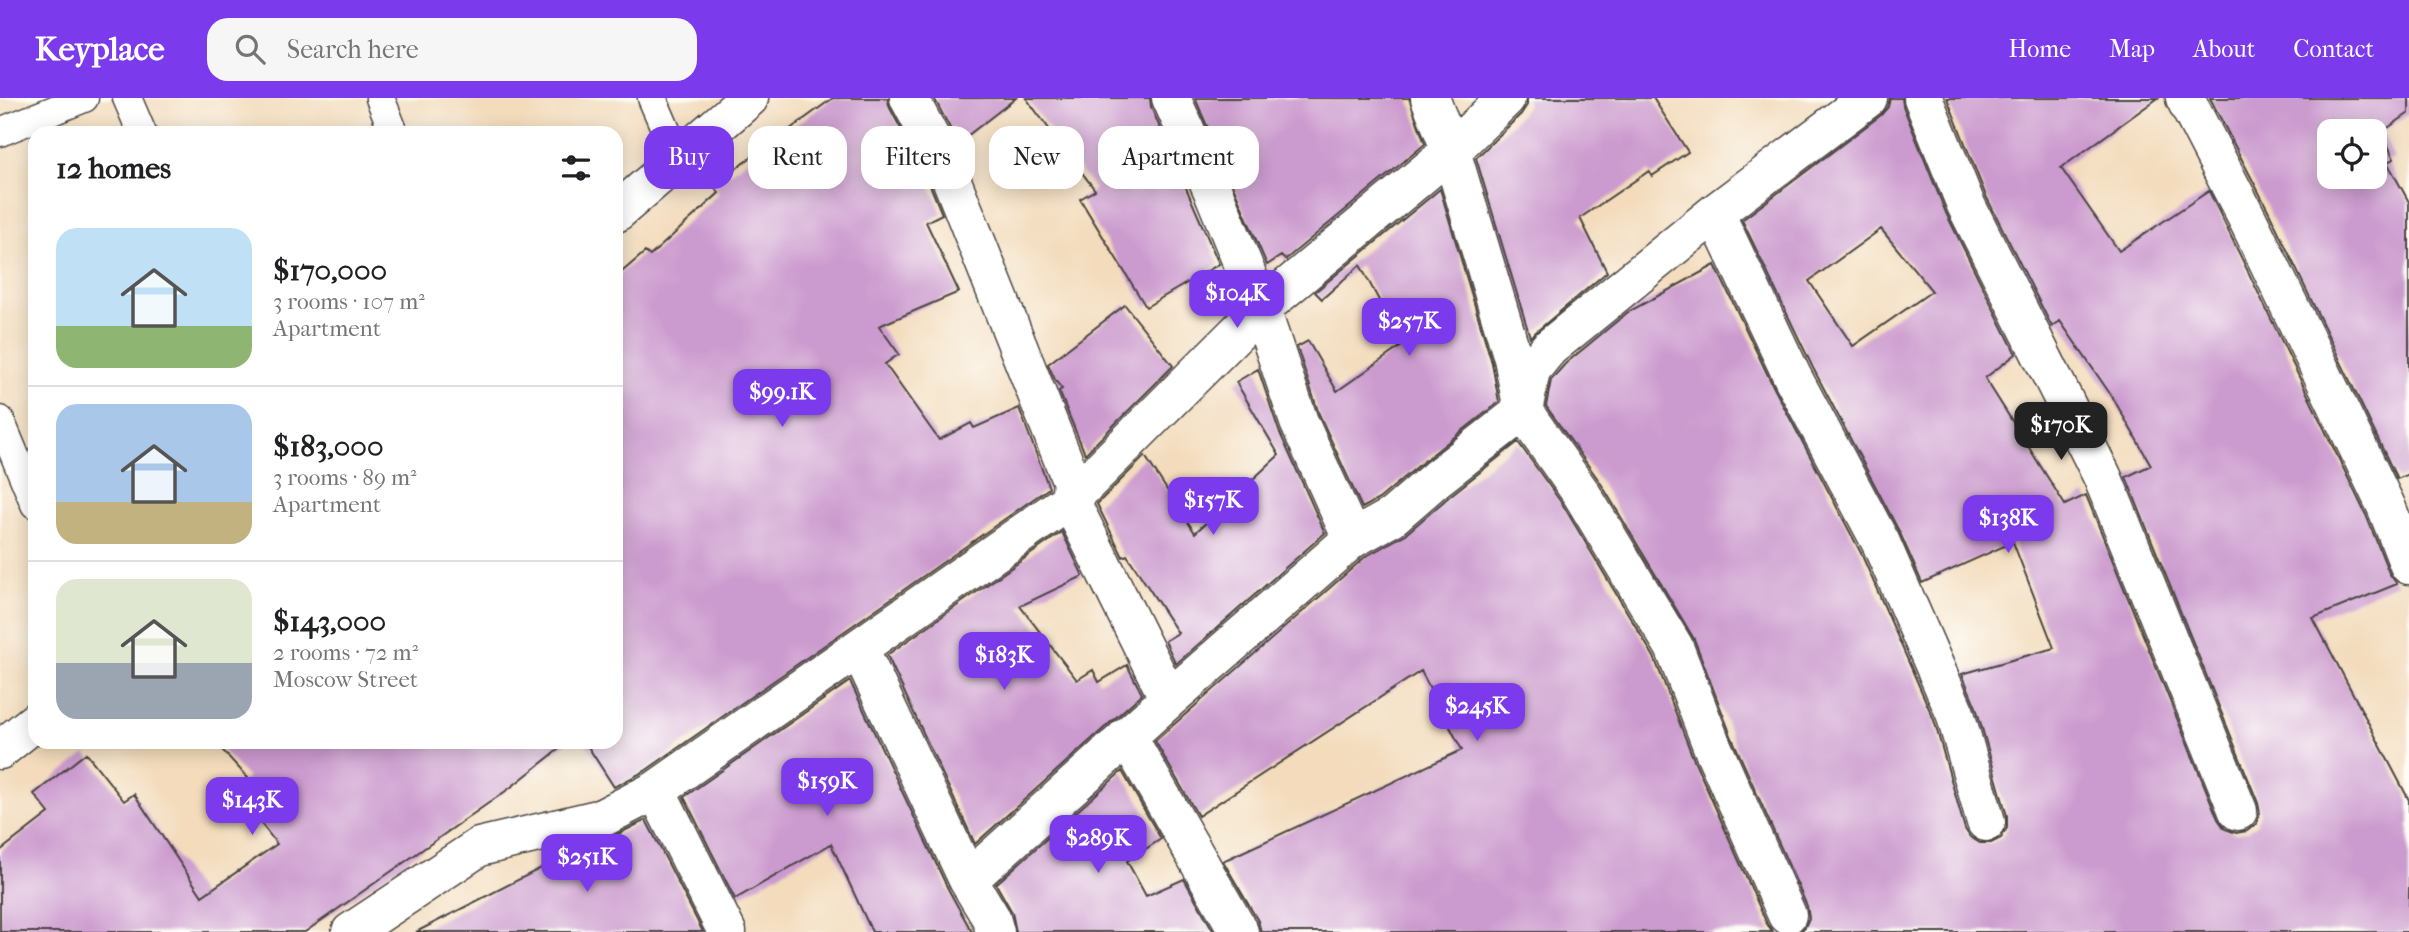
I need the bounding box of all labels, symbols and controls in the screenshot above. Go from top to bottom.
search box [207,18,697,81]
text: Keyplace [35,30,165,69]
icon: search [231,30,269,68]
text: Search here [287,34,419,65]
text: Home [2009,35,2071,63]
text: Map [2109,35,2155,63]
text: About [2193,35,2255,63]
text: Contact [2293,35,2374,63]
map controls [2317,119,2387,189]
button: locate [2317,119,2387,189]
chip: Buy [644,126,734,189]
chip: Rent [748,126,847,189]
chip: Filters [861,126,975,189]
chip: New [989,126,1084,189]
chip: Apartment [1098,126,1259,189]
icon: filters [557,149,595,187]
text: 12 homes [56,151,171,186]
text: $170,000 [273,253,387,288]
icon: home [112,256,196,340]
pin: $104K [1188,271,1286,330]
text: $104K [1205,279,1269,306]
text: 3 rooms · 107 m² [273,288,425,315]
pin: $257K [1360,299,1458,358]
text: $257K [1378,307,1440,334]
text: Apartment [273,315,381,342]
pin: $99.1K [725,370,839,429]
text: $99.1K [749,378,815,405]
pin: $170K [2012,402,2110,462]
text: $170K [2030,411,2092,438]
text: $183,000 [273,429,383,464]
icon: home [112,432,196,516]
text: 3 rooms · 89 m² [273,464,417,491]
pin: $157K [1164,478,1262,537]
text: $157K [1184,486,1242,513]
text: Apartment [273,491,381,518]
pin: $138K [1959,496,2057,555]
text: $138K [1979,504,2037,531]
text: $143,000 [273,604,386,639]
icon: home [112,607,196,691]
pin: $183K [955,632,1053,692]
text: 2 rooms · 72 m² [273,639,418,666]
text: $183K [975,641,1033,668]
text: Moscow Street [273,666,418,693]
pin: $245K [1428,684,1526,743]
text: $245K [1445,692,1509,719]
pin: $159K [778,758,876,818]
text: $159K [797,767,857,794]
pin: $143K [203,778,301,837]
text: $143K [222,786,282,813]
pin: $289K [1049,816,1147,875]
text: $289K [1066,824,1130,851]
pin: $251K [538,834,636,894]
text: $251K [557,843,617,870]

